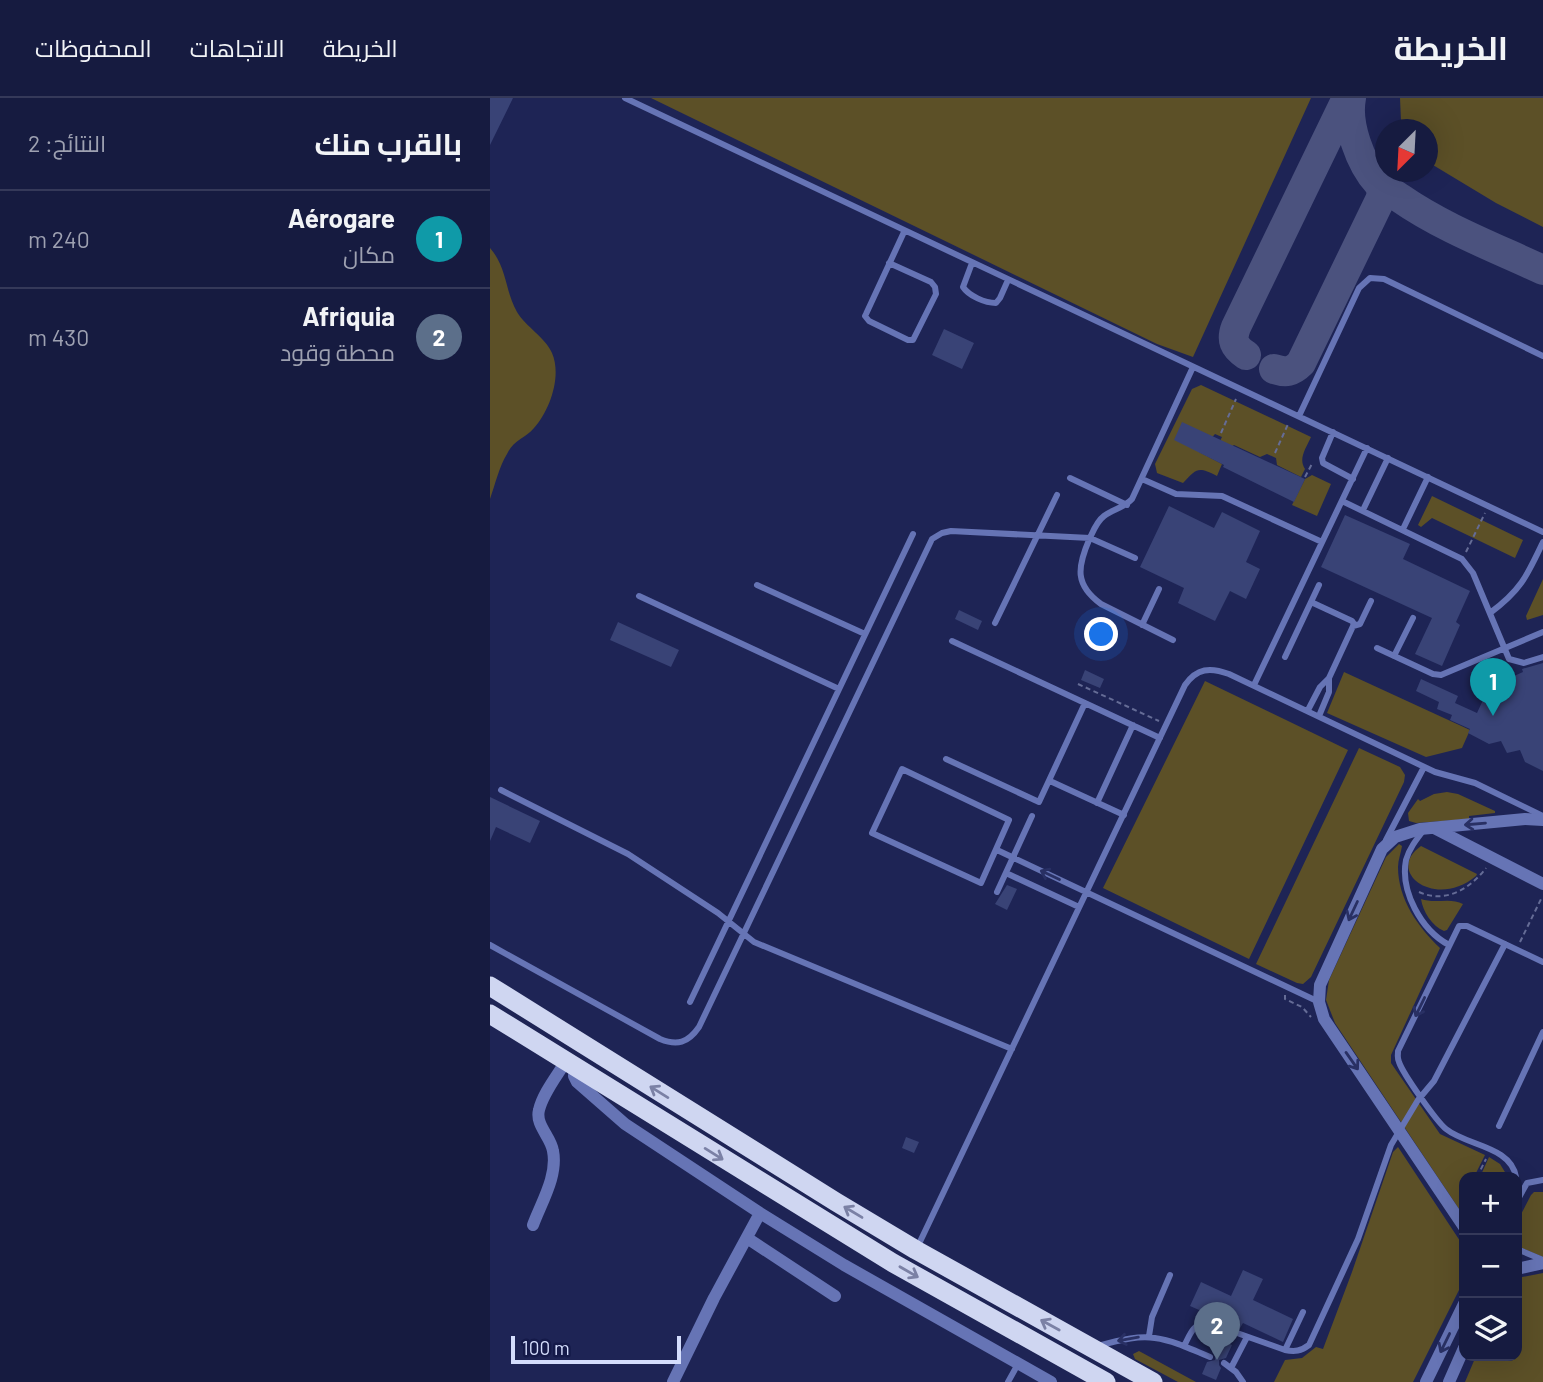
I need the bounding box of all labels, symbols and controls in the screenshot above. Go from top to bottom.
text: الخريطة [1394,27,1508,67]
text: المحفوظات [35,33,152,62]
text: الاتجاهات [190,33,285,62]
text: الخريطة [323,33,398,62]
north arrow [1375,119,1438,182]
text: بالقرب منك [314,125,462,161]
text: النتائج: 2 [28,129,106,157]
text: Aérogare [288,202,395,233]
text: 240 m [28,225,90,253]
text: 1 [435,225,443,253]
text: مكان [343,240,395,268]
text: Afriquia [302,300,395,331]
text: 430 m [28,323,89,351]
text: 2 [433,323,445,351]
text: محطة وقود [280,338,395,366]
your location [1084,617,1118,651]
pin: 1 [1470,658,1516,716]
one-way arrow [1464,818,1487,831]
one-way arrow [1040,868,1061,882]
one-way arrow [1346,900,1359,921]
one-way arrow [1412,996,1426,1017]
one-way arrow [1345,1051,1359,1070]
one-way arrow [650,1085,669,1100]
one-way arrow [704,1147,724,1161]
map controls [1459,1172,1522,1361]
button: + [1459,1172,1522,1235]
one-way arrow [843,1205,863,1219]
button: − [1459,1235,1522,1298]
one-way arrow [898,1265,918,1279]
button: layers [1459,1298,1522,1361]
pin: 2 [1194,1302,1240,1360]
one-way arrow [1040,1318,1061,1331]
one-way arrow [1438,1332,1452,1353]
scale bar [511,1333,681,1365]
one-way arrow [1117,1333,1140,1346]
text: 100 m [522,1336,570,1359]

